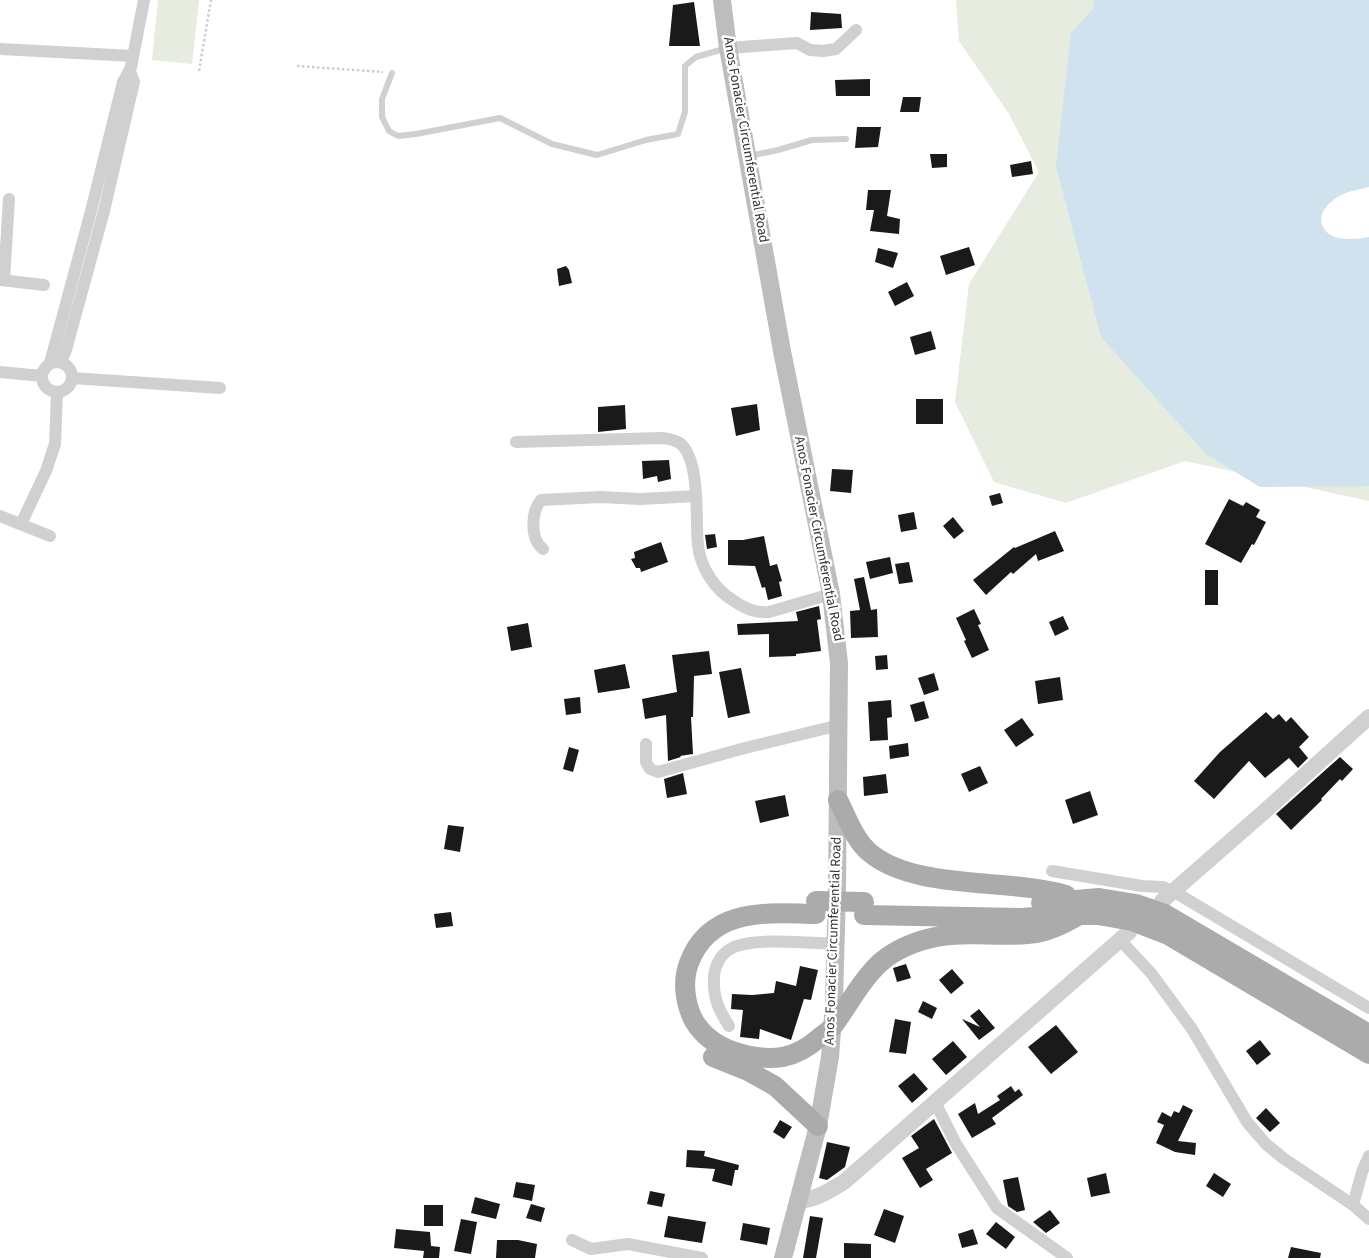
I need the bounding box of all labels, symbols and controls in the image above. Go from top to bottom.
street label: Anos Fonacier Circumferential Road [719,36,771,244]
street label: Anos Fonacier Circumferential Road [790,435,846,643]
street label: Anos Fonacier Circumferential Road [822,836,846,1046]

